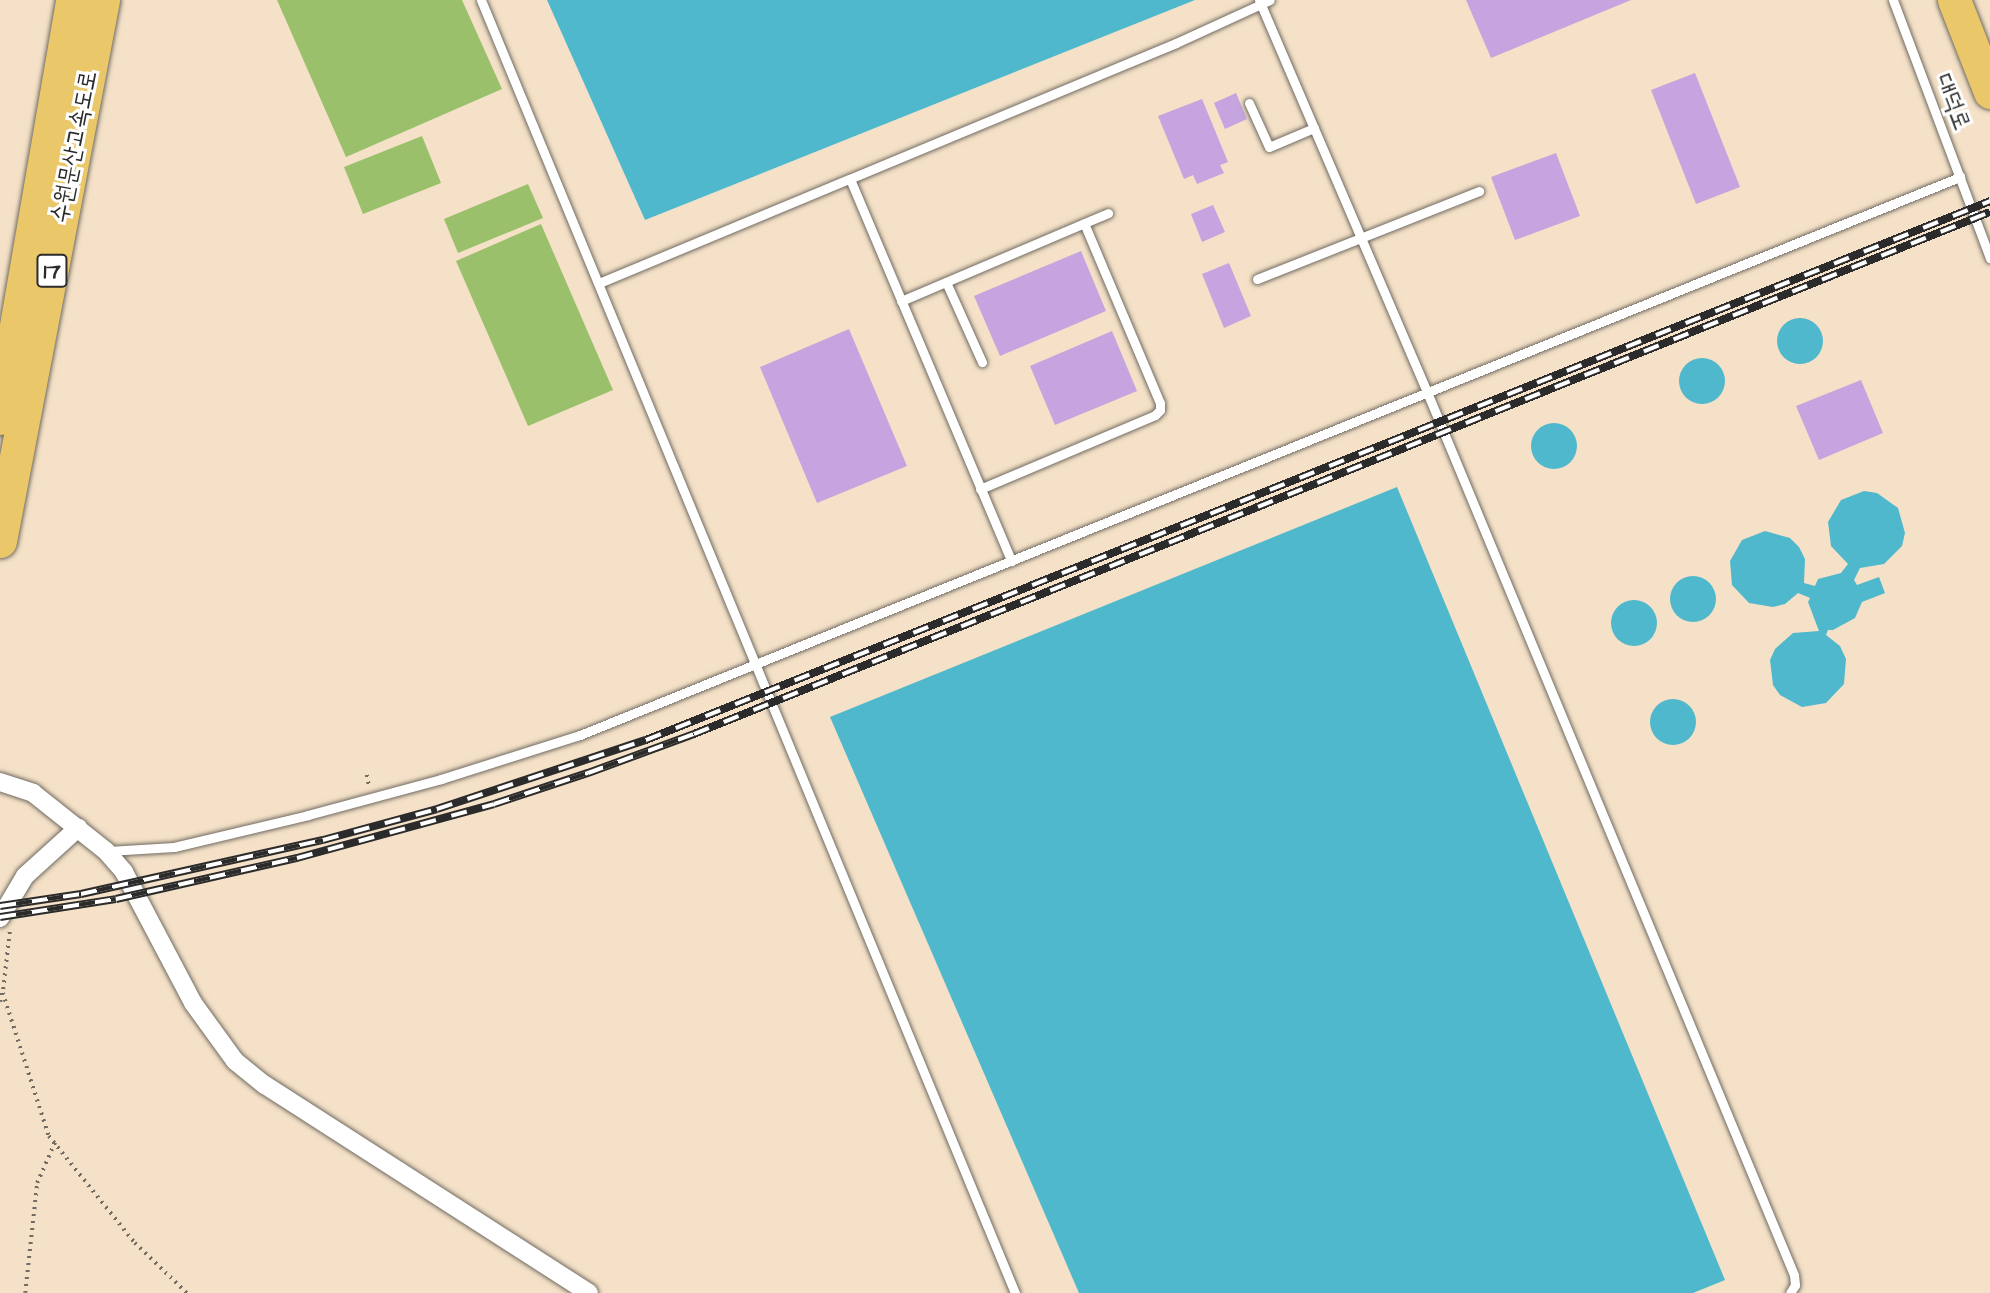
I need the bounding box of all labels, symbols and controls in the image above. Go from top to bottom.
street label: 수원문산고속도로 [46,68,104,226]
street label: 대덕로 [1928,70,1976,134]
road number: 17 [36,252,68,290]

